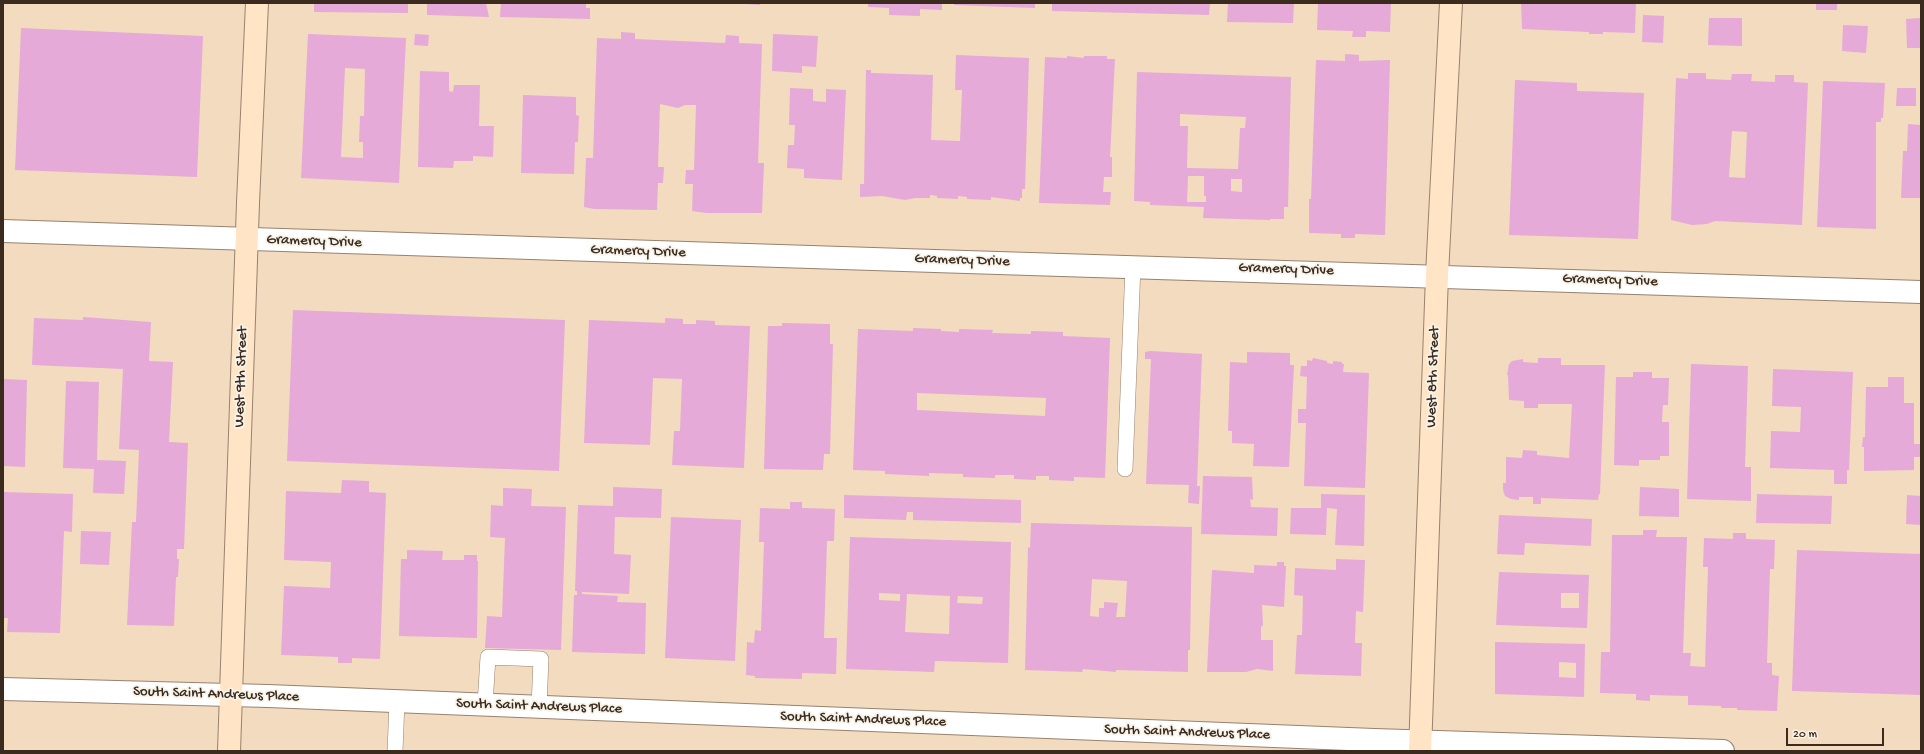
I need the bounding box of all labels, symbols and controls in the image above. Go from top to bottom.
street label: Gramercy Drive [266,231,362,253]
street label: Gramercy Drive [590,241,686,263]
street label: Gramercy Drive [914,250,1010,272]
street label: Gramercy Drive [1238,259,1334,281]
street label: Gramercy Drive [1562,270,1658,292]
street label: West 9th Street [231,326,253,428]
street label: West 8th Street [1423,326,1445,428]
street label: South Saint Andrews Place [133,683,299,707]
street label: South Saint Andrews Place [456,695,622,719]
street label: South Saint Andrews Place [780,708,946,732]
scale bar [1788,720,1886,746]
street label: South Saint Andrews Place [1104,721,1270,745]
text: 20 m [1793,728,1817,742]

